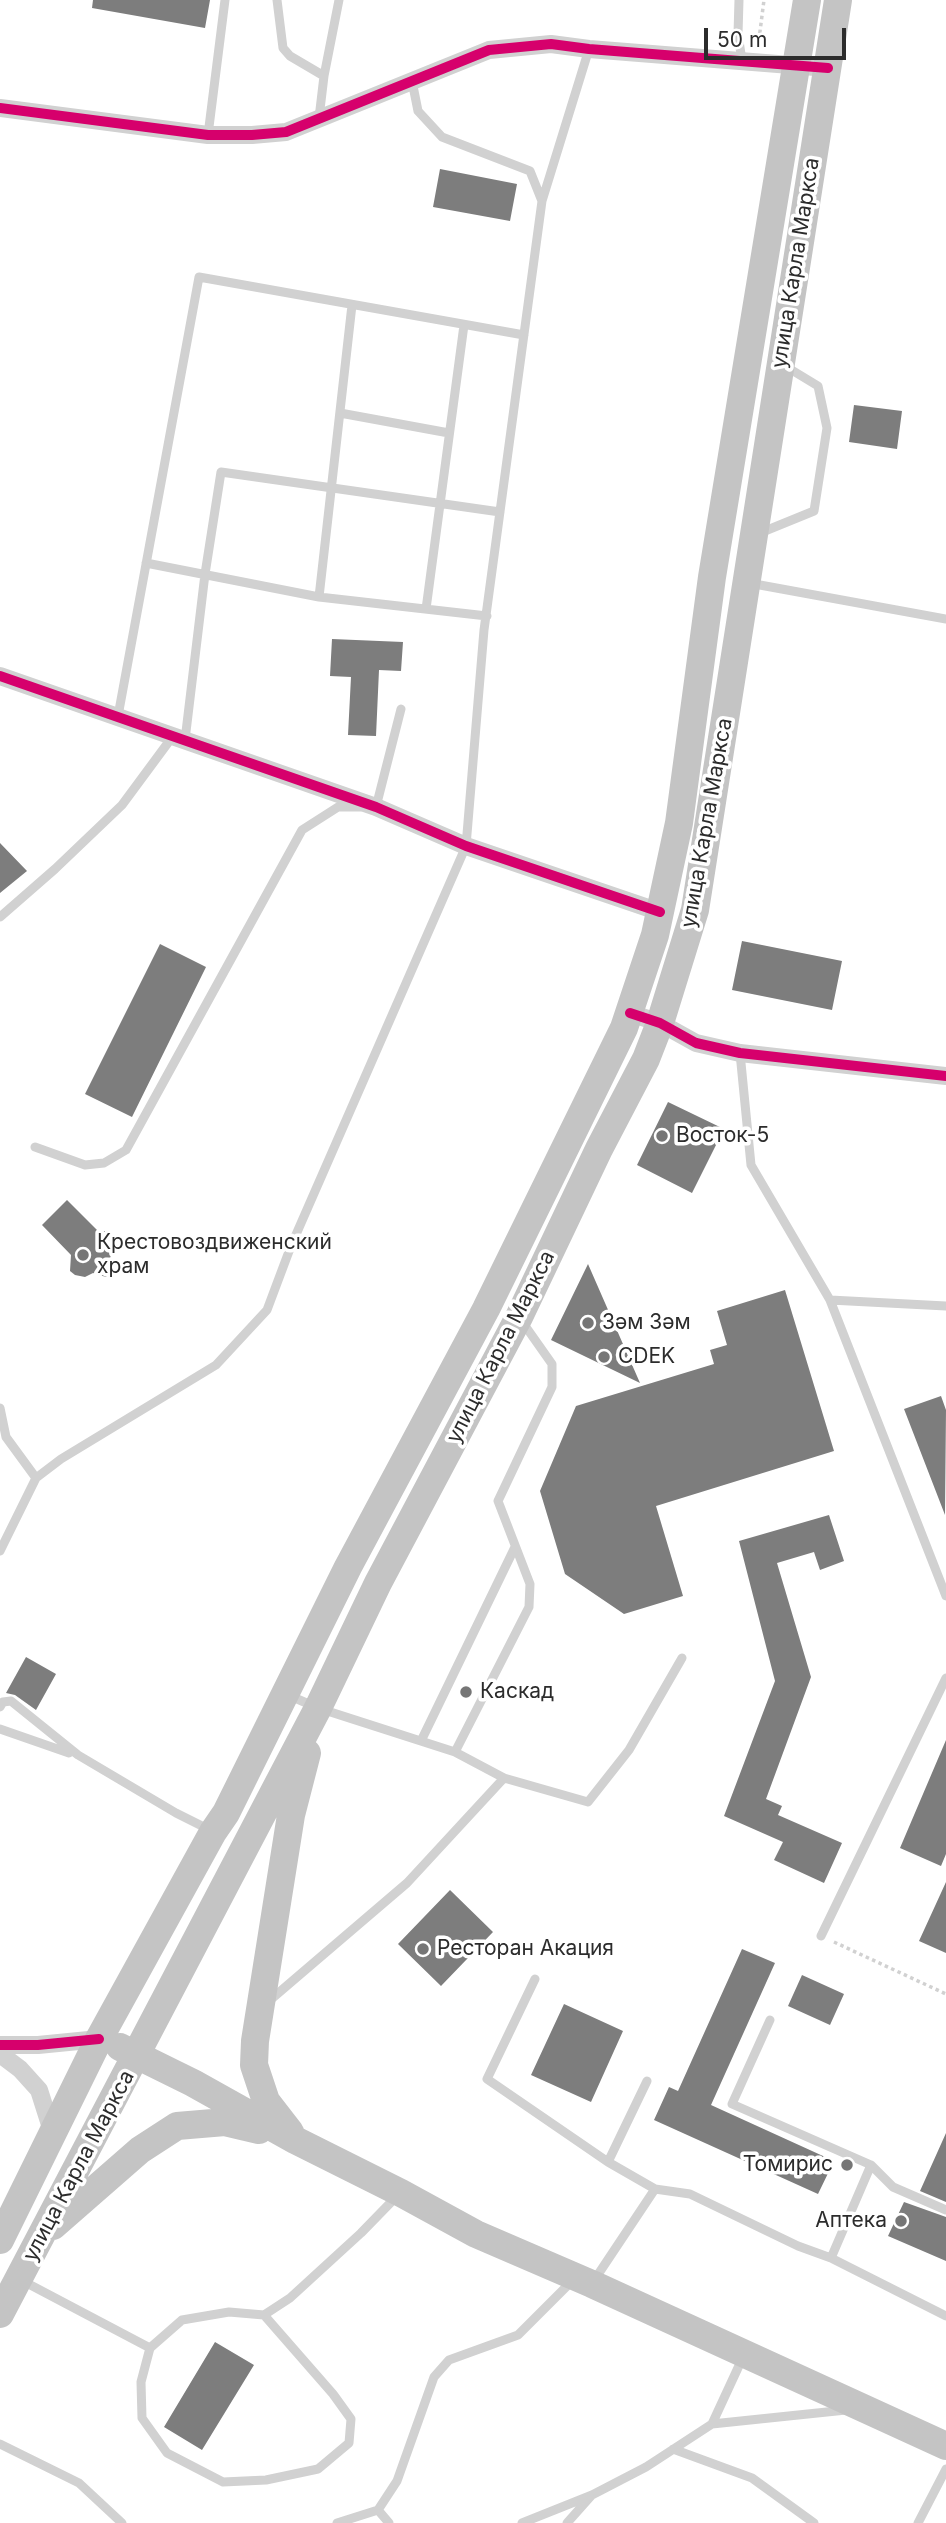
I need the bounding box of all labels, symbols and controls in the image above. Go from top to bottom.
scale bar [708,14,850,58]
text: 50 m [717,27,767,52]
street label: улица Карла Маркса [767,156,825,370]
street label: улица Карла Маркса [676,716,738,930]
place label: Восток-5 [676,1123,769,1149]
marker: Восток-5 [654,1128,670,1144]
place label: Крестовоздвиженский храм [97,1230,332,1280]
marker: Крестовоздвиженский храм [75,1247,91,1263]
street label: улица Карла Маркса [442,1247,560,1447]
place label: Зәм Зәм [602,1310,691,1336]
marker: Зәм Зәм [580,1315,596,1331]
place label: CDEK [618,1344,675,1370]
marker: CDEK [596,1349,612,1365]
place label: Каскад [480,1679,554,1705]
marker: Каскад [458,1684,474,1700]
place label: Ресторан Акация [437,1936,614,1962]
marker: Ресторан Акация [415,1941,431,1957]
street label: улица Карла Маркса [18,2066,140,2266]
place label: Томирис [743,2152,833,2178]
marker: Томирис [839,2157,855,2173]
place label: Аптека [815,2208,887,2234]
marker: Аптека [893,2213,909,2229]

